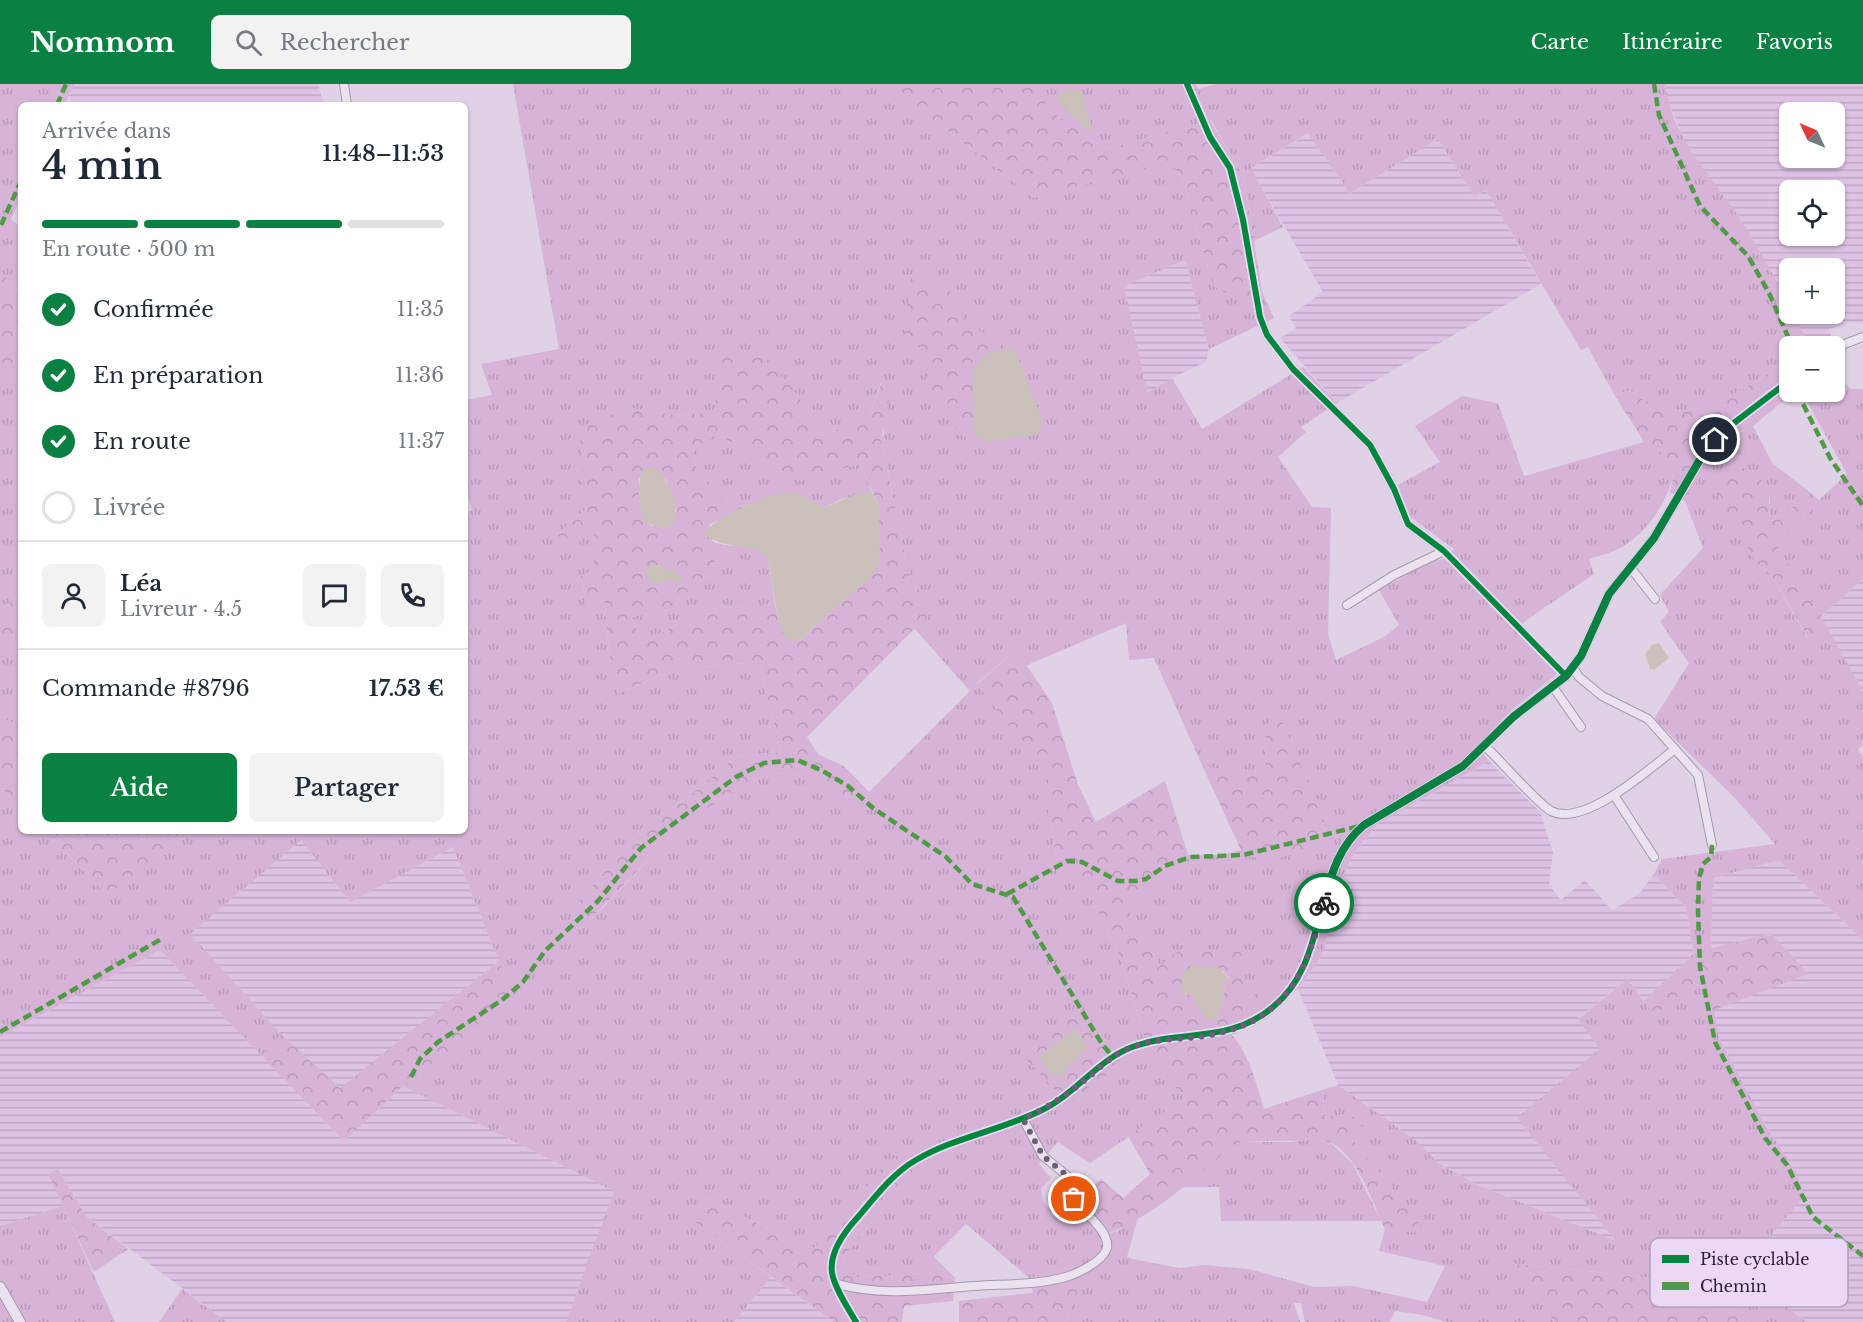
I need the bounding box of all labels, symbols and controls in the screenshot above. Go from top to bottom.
search box [211,15,631,69]
text: Nomnom [30,25,175,60]
icon: search [232,26,265,59]
text: Rechercher [280,29,409,56]
text: Carte [1531,29,1589,55]
text: Itinéraire [1622,29,1723,55]
text: Favoris [1756,29,1833,55]
north arrow [1779,102,1845,168]
map controls [1779,102,1845,402]
text: Arrivée dans [42,119,171,143]
text: 11:48–11:53 [322,140,444,167]
text: 4 min [42,141,162,190]
button: locate [1779,180,1845,246]
text: En route · 500 m [42,237,215,261]
button: + [1779,258,1845,324]
icon: check [42,293,75,326]
text: Confirmée [93,296,214,323]
text: 11:35 [397,297,444,321]
button: − [1779,336,1845,402]
icon: check [42,359,75,392]
text: En préparation [93,362,263,389]
text: 11:36 [395,363,444,387]
pin [1689,414,1740,465]
icon: home [1698,423,1731,456]
icon: check [42,425,75,458]
text: En route [93,428,191,455]
text: 11:37 [398,429,444,453]
text: Livrée [93,494,165,521]
button: person [42,564,105,627]
button: chat [303,564,366,627]
button: phone [381,564,444,627]
text: Léa [120,570,162,597]
text: Livreur · 4.5 [120,597,242,621]
text: Commande #8796 [42,675,250,702]
text: 17.53 € [369,675,444,702]
button: Aide [42,753,237,822]
button: Partager [249,753,444,822]
courier [1294,873,1354,933]
icon: bike [1308,887,1341,920]
pin [1048,1173,1099,1224]
icon: bag [1057,1182,1090,1215]
legend [1650,1238,1848,1307]
text: Piste cyclable [1700,1249,1809,1269]
text: Chemin [1700,1276,1767,1296]

